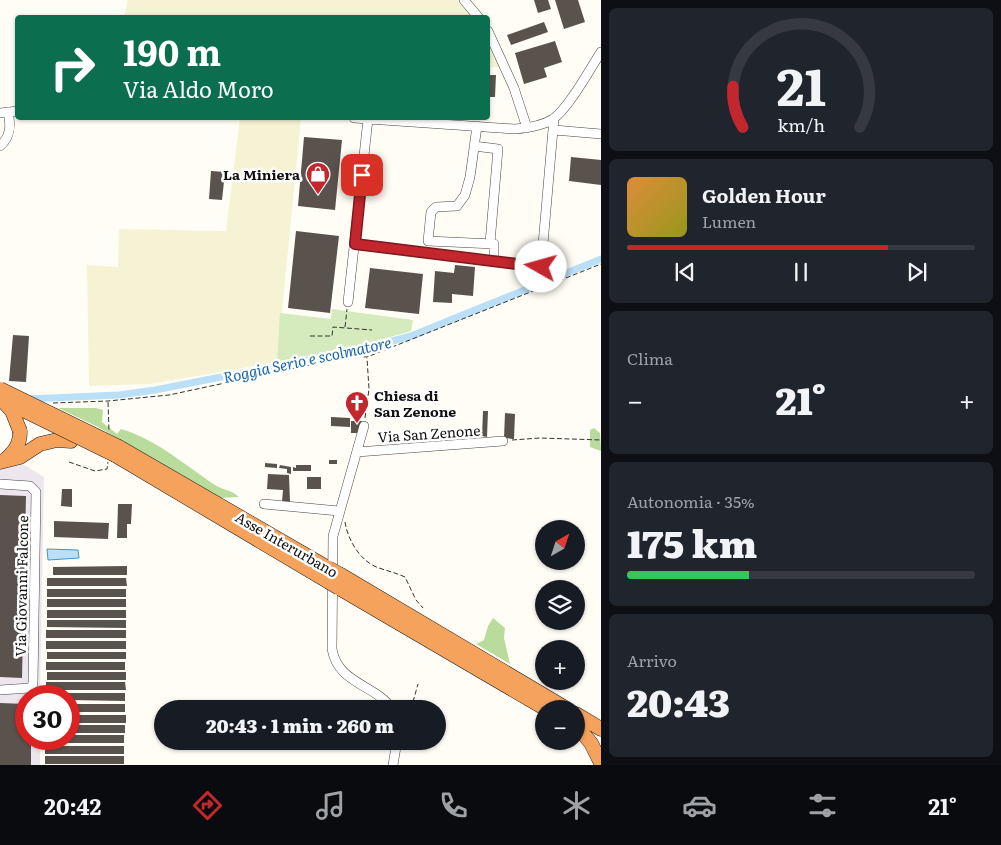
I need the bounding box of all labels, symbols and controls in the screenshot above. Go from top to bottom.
text: 190 m [123,25,221,77]
icon: right [40,35,105,100]
text: 21 [776,45,826,122]
text: Via Aldo Moro [123,72,274,105]
text: km/h [777,111,825,138]
pin [341,154,383,196]
shop icon: La Miniera [305,161,331,195]
icon: arrive [348,161,376,189]
place label: La Miniera [223,164,301,184]
text: Golden Hour [702,181,826,209]
text: Lumen [702,209,756,233]
position arrow [514,240,566,292]
icon: previous [671,258,699,286]
icon: pause [787,258,815,286]
icon: next [903,258,931,286]
water label: Roggia Serio e scolmatore [221,330,393,388]
text: Clima [627,346,673,370]
text: 21° [776,370,826,427]
text: − [627,378,643,420]
text: + [959,378,975,420]
place label: Chiesa di San Zenone [374,385,456,421]
church icon: Chiesa di San Zenone [344,390,370,424]
street label: Via San Zenone [377,419,481,447]
text: Autonomia · 35% [627,489,755,513]
street label: Asse Interurbano [232,506,342,582]
text: 175 km [627,513,757,570]
street label: Via Giovanni Falcone [10,515,32,657]
north arrow [535,520,585,570]
map controls [535,520,585,750]
button: layers [535,580,585,630]
button: + [535,640,585,690]
text: Arrivo [627,648,677,672]
text: 20:43 [627,672,730,729]
speed limit sign: 30 [15,685,80,750]
button: − [535,700,585,750]
text: 20:43 · 1 min · 260 m [206,711,394,739]
icon: directions [190,788,225,823]
icon: music [313,788,348,823]
icon: phone [436,788,471,823]
icon: climate [559,788,594,823]
icon: car [682,788,717,823]
icon: filters [805,788,840,823]
text: 20:42 [44,789,101,822]
text: 21° [928,789,957,822]

